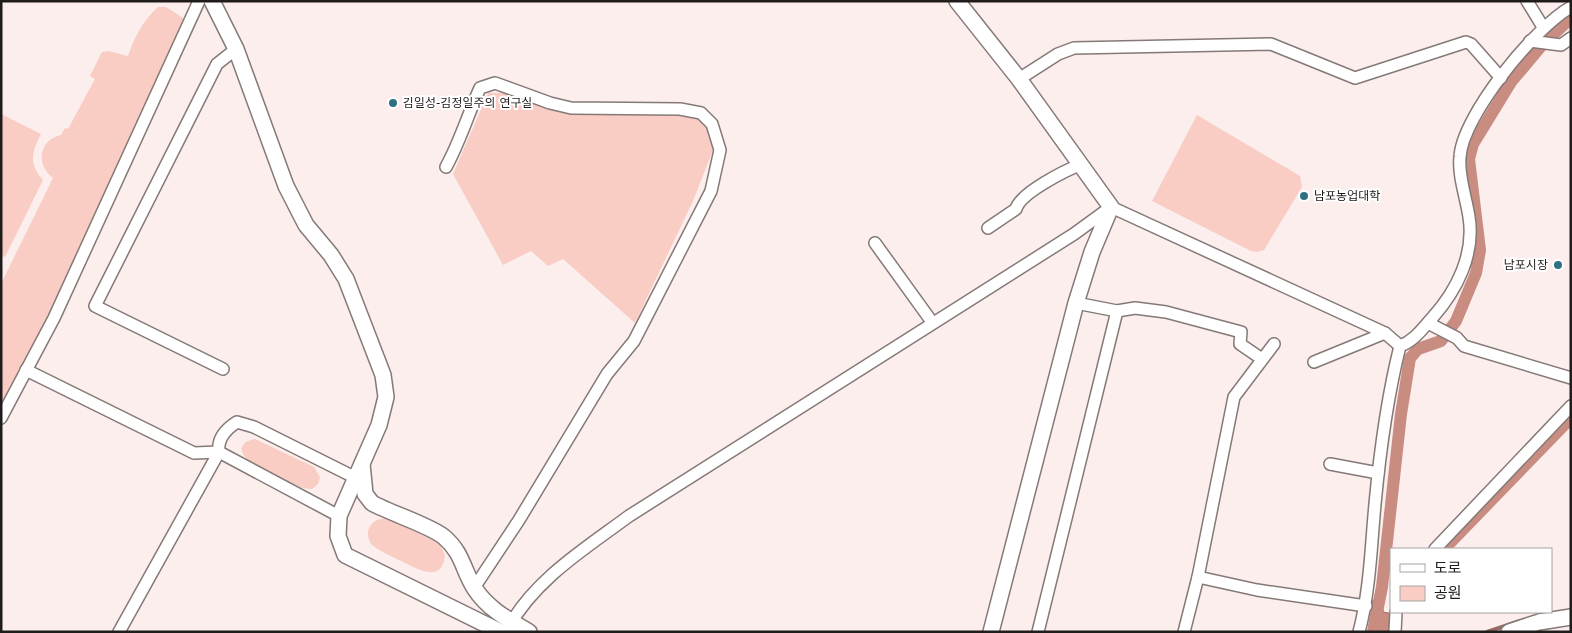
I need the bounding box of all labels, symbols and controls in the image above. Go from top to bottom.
place label: 김일성-김정일주의 연구실 [403,96,533,110]
marker: 김일성-김정일주의 연구실 [387,97,399,109]
place label: 남포농업대학 [1314,189,1380,203]
marker: 남포농업대학 [1298,190,1310,202]
place label: 남포시장 [1504,258,1548,272]
marker: 남포시장 [1552,259,1564,271]
legend [1390,548,1552,613]
text: 도로 [1434,559,1462,577]
text: 공원 [1434,584,1462,602]

